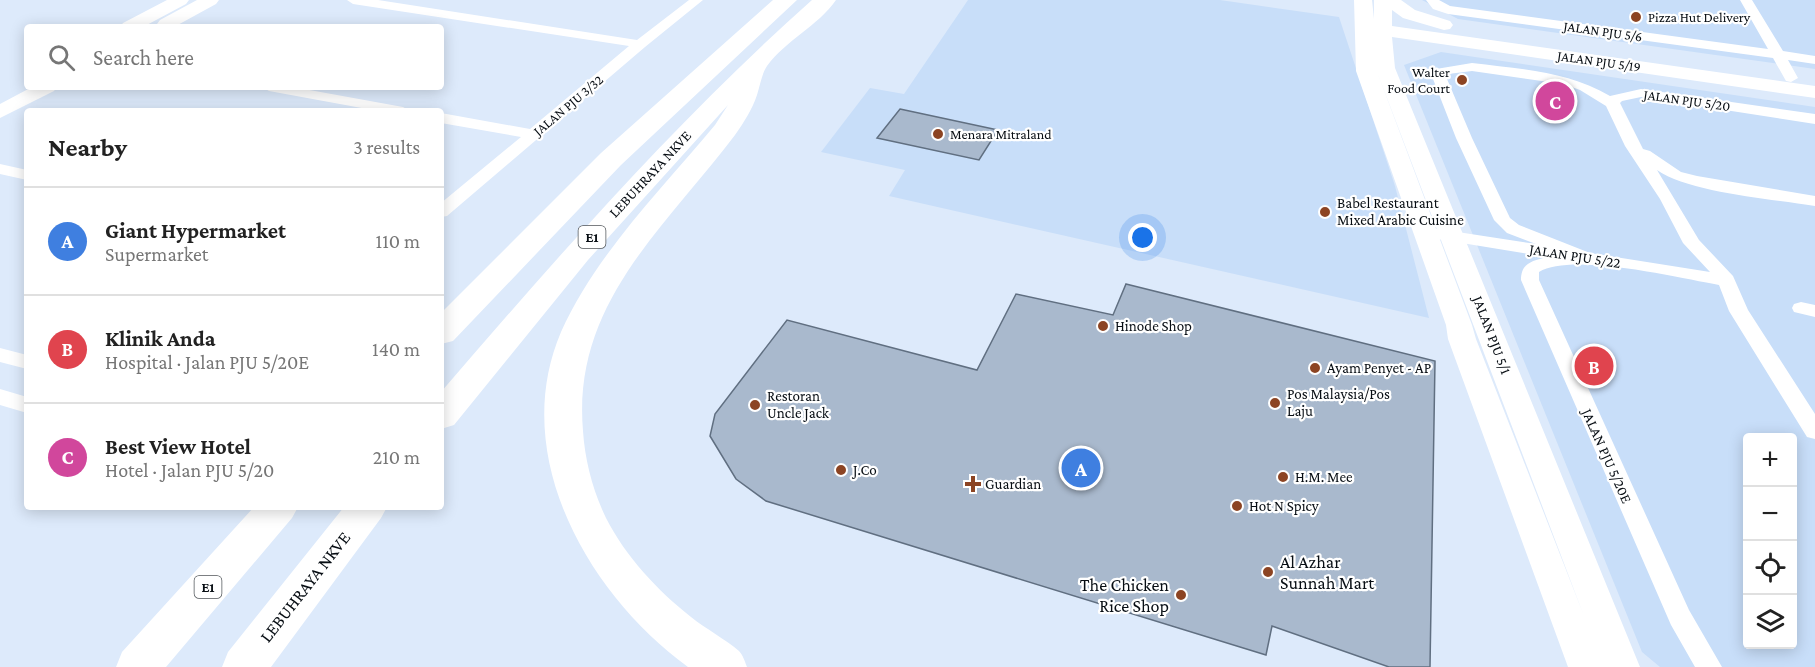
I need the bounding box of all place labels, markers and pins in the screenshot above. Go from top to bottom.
place label: Pizza Hut Delivery [1648,9,1751,25]
marker: Pizza Hut Delivery [1629,10,1643,24]
place label: Walter Food Court [1387,64,1450,96]
marker: Walter Food Court [1455,73,1469,87]
pin: C [1536,78,1574,124]
place label: Menara Mitraland [950,126,1052,142]
marker: Menara Mitraland [931,127,945,141]
place label: Babel Restaurant Mixed Arabic Cuisine [1337,195,1464,228]
marker: Babel Restaurant Mixed Arabic Cuisine [1318,205,1332,219]
place label: Hinode Shop [1115,318,1192,335]
marker: Hinode Shop [1096,319,1110,333]
pin: B [1574,344,1614,388]
place label: Ayam Penyet - AP [1327,360,1431,377]
marker: Ayam Penyet - AP [1308,361,1322,375]
place label: Pos Malaysia/Pos Laju [1287,386,1390,420]
place label: Restoran Uncle Jack [767,388,830,422]
marker: Pos Malaysia/Pos Laju [1268,396,1282,410]
marker: Restoran Uncle Jack [748,398,762,412]
pin: A [1062,446,1100,490]
place label: J.Co [851,462,877,479]
marker: J.Co [834,463,848,477]
place label: H.M. Mee [1295,469,1353,485]
marker: H.M. Mee [1276,470,1290,484]
place label: Guardian [985,476,1041,492]
marker: Guardian [966,477,980,491]
place label: Hot N Spicy [1249,498,1319,515]
marker: Hot N Spicy [1230,499,1244,513]
place label: Al Azhar Sunnah Mart [1280,552,1375,593]
marker: Al Azhar Sunnah Mart [1261,565,1275,579]
place label: The Chicken Rice Shop [1080,575,1169,616]
marker: The Chicken Rice Shop [1174,588,1188,602]

